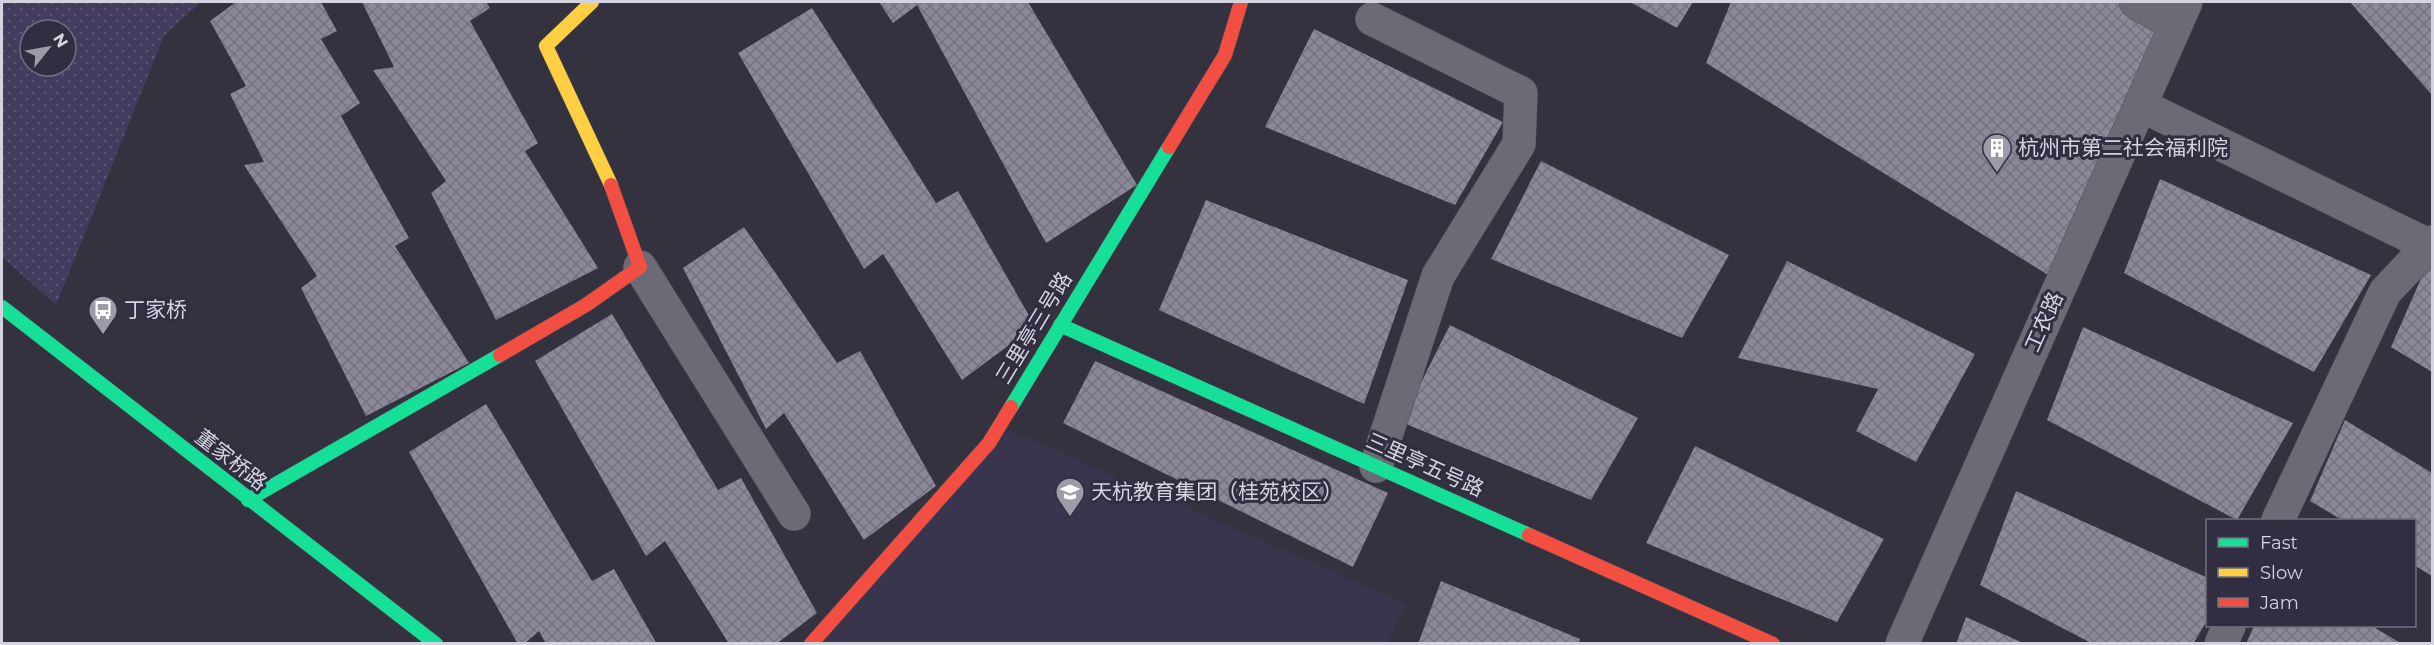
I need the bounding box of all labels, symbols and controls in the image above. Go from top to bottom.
north arrow [18,18,78,78]
text: N [49,30,72,51]
building icon: 杭州市第二社会福利院 [1981,132,2013,174]
place label: 杭州市第二社会福利院 [2018,135,2228,160]
street label: 三里亭三号路 [990,267,1077,388]
street label: 工农路 [2019,288,2068,356]
bus stop icon: 丁家桥 [87,294,119,336]
place label: 丁家桥 [124,297,187,322]
street label: 董家桥路 [191,424,272,495]
street label: 三里亭五号路 [1363,427,1488,502]
school or university icon: 天杭教育集团（桂苑校区） [1054,476,1086,518]
place label: 天杭教育集团（桂苑校区） [1091,479,1343,504]
legend [2206,519,2416,627]
text: Fast [2260,532,2298,554]
text: Slow [2260,562,2303,584]
text: Jam [2259,592,2299,614]

